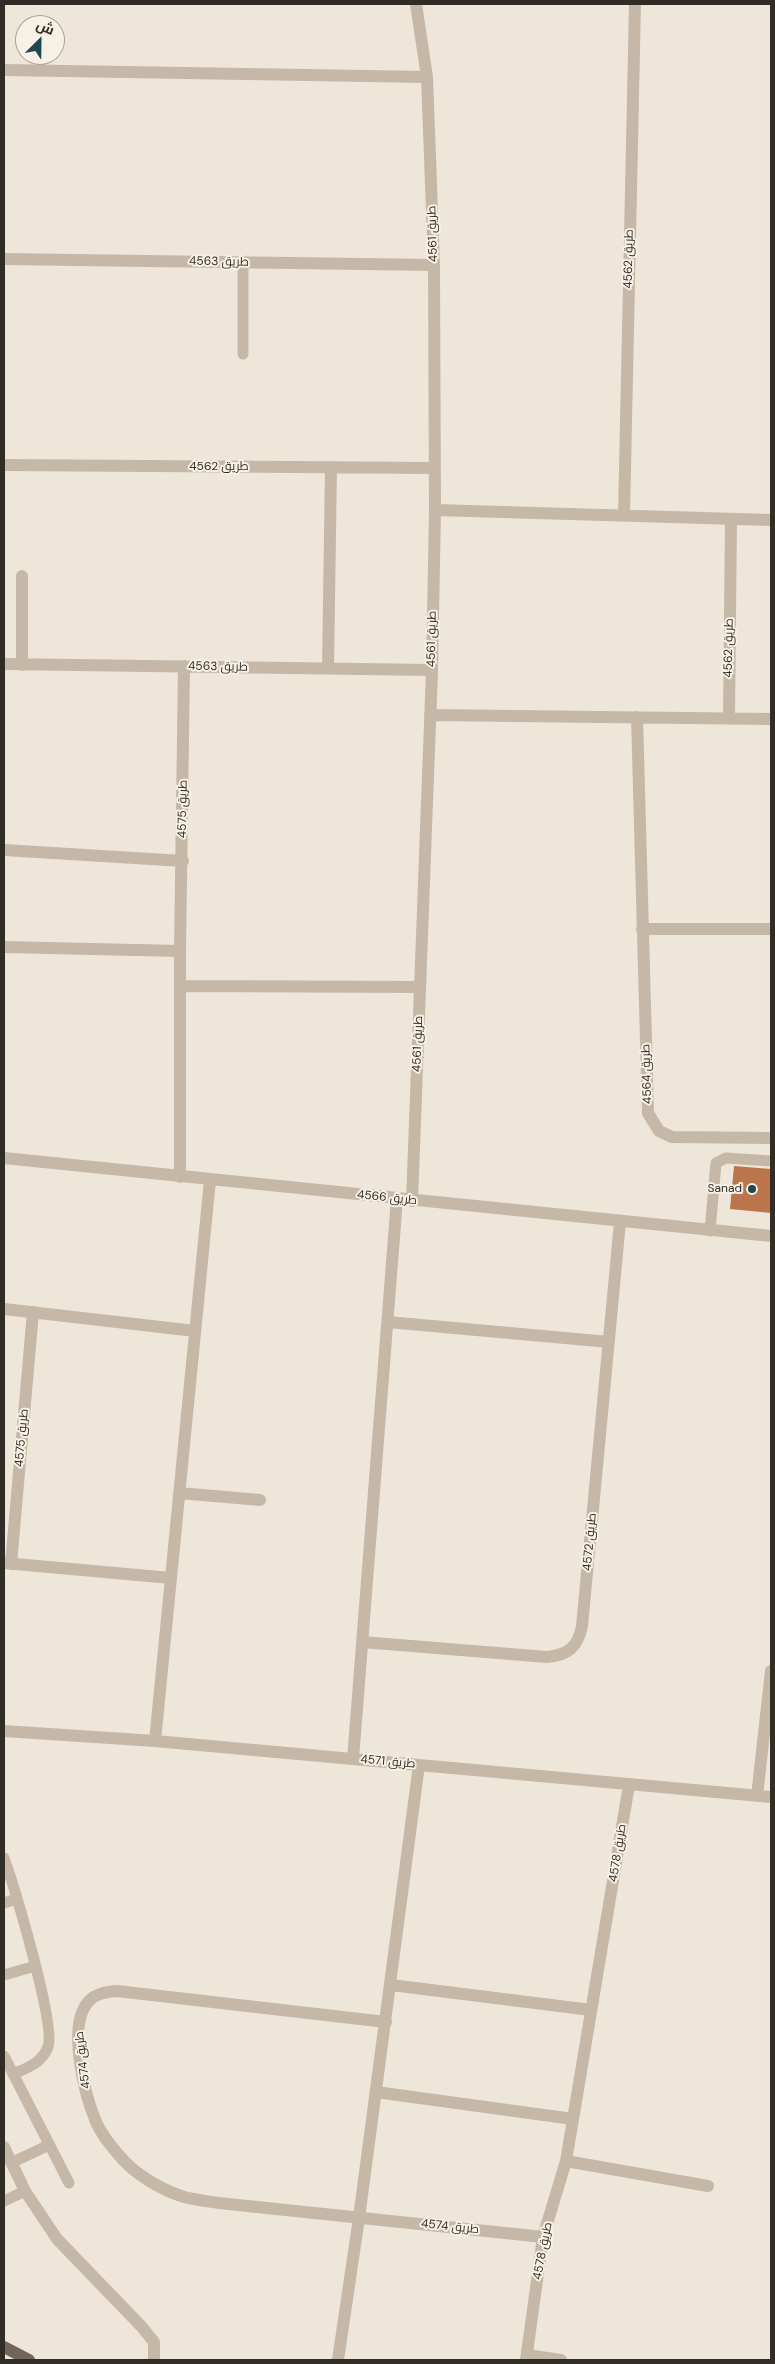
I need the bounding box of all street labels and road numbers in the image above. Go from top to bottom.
street label: طريق 4561 [425,206,441,262]
street label: طريق 4562 [621,229,637,289]
street label: طريق 4563 [189,254,249,270]
street label: طريق 4562 [189,460,249,474]
street label: طريق 4561 [424,611,440,667]
street label: طريق 4562 [721,618,737,678]
street label: طريق 4563 [188,659,248,675]
street label: طريق 4575 [175,780,191,838]
street label: طريق 4561 [410,1016,426,1072]
street label: طريق 4564 [639,1044,655,1104]
street label: طريق 4566 [356,1188,418,1208]
street label: طريق 4575 [12,1408,32,1468]
street label: طريق 4572 [580,1512,600,1572]
street label: طريق 4571 [360,1752,416,1772]
street label: طريق 4578 [606,1823,630,1883]
street label: طريق 4574 [72,2030,94,2090]
street label: طريق 4574 [420,2217,480,2237]
street label: طريق 4578 [530,2221,556,2281]

